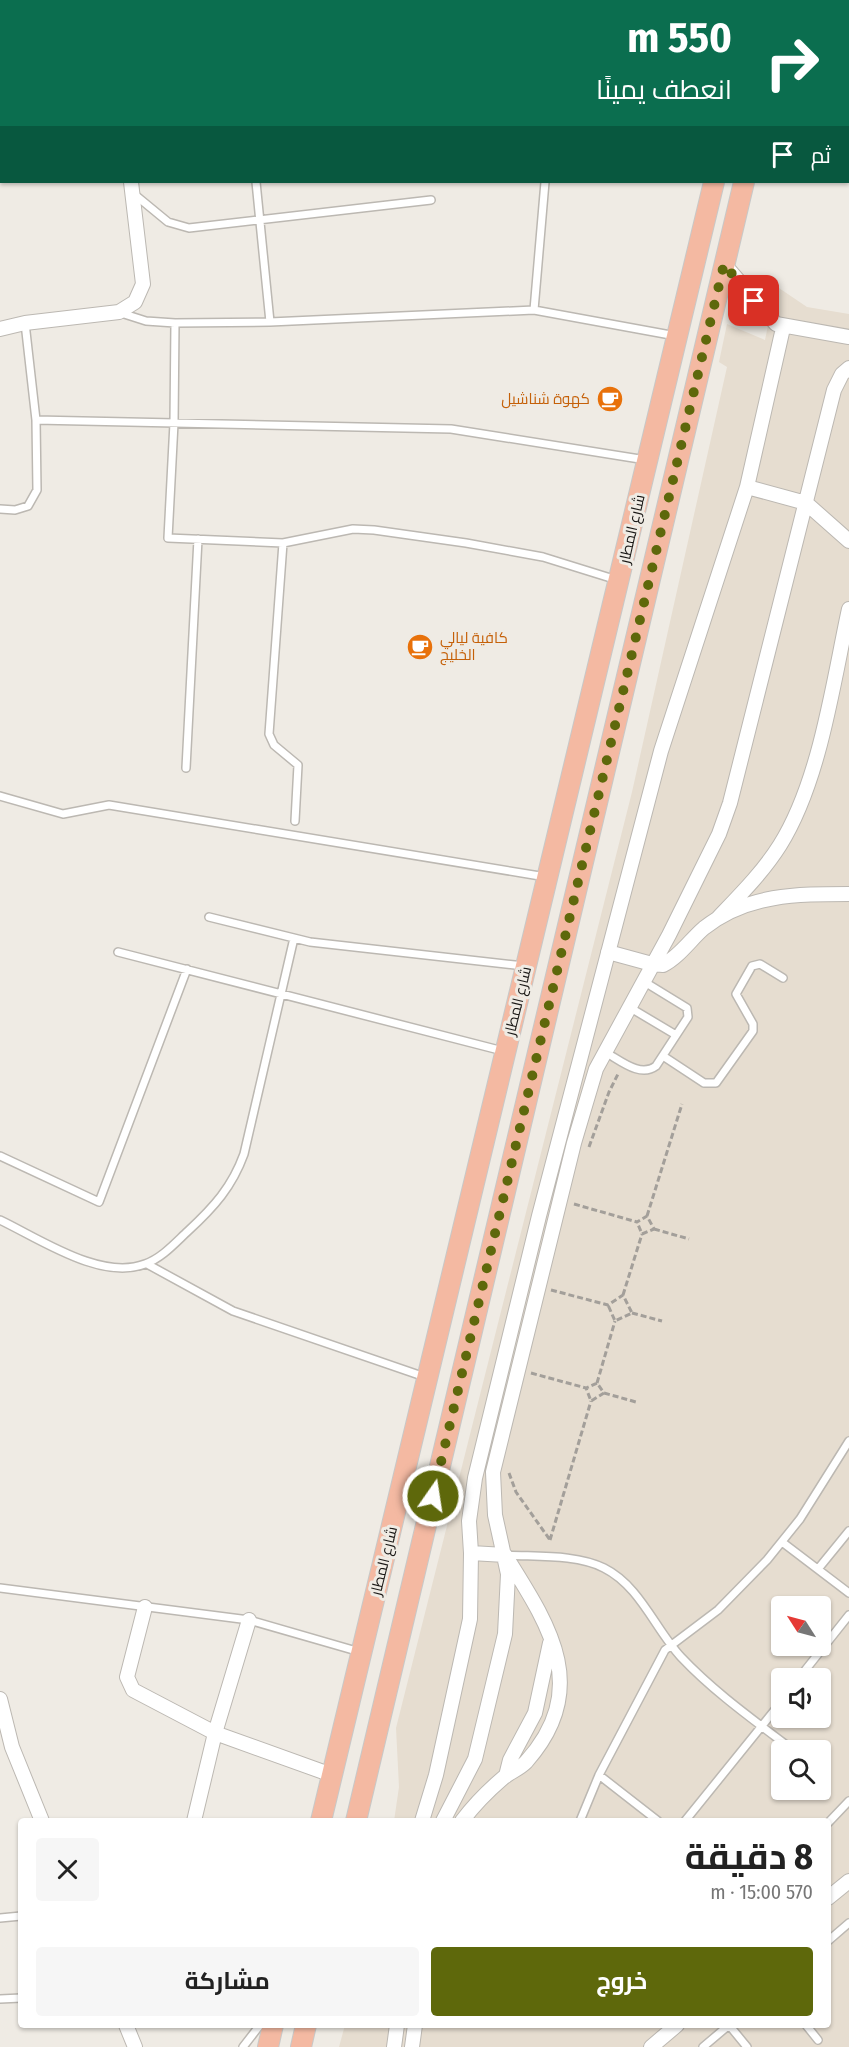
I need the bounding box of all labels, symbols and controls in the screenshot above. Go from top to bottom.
text: 550 m [627,13,732,63]
icon: right [753,24,831,102]
text: انعطف يمينًا [596,74,732,106]
icon: arrive [766,138,799,171]
text: ثم [811,142,831,169]
pin [728,275,779,326]
icon: arrive [737,284,770,317]
cafe icon: كهوة شناشيل [595,384,625,414]
place label: كهوة شناشيل [501,390,590,409]
street label: شارع المطار [615,493,651,567]
place label: كافية ليالي الخليج [440,629,508,666]
cafe icon: كافية ليالي الخليج [405,632,435,662]
street label: شارع المطار [500,965,537,1039]
position arrow [401,1464,465,1528]
street label: شارع المطار [366,1525,403,1599]
north arrow [771,1596,831,1656]
map controls [771,1596,831,1800]
button: sound [771,1668,831,1728]
button: search [771,1740,831,1800]
text: 8 دقيقة [685,1835,813,1879]
button: close [36,1838,99,1901]
text: 570 m · 15:00 [710,1880,813,1904]
button: مشاركة [36,1947,419,2016]
button: خروج [431,1947,813,2016]

